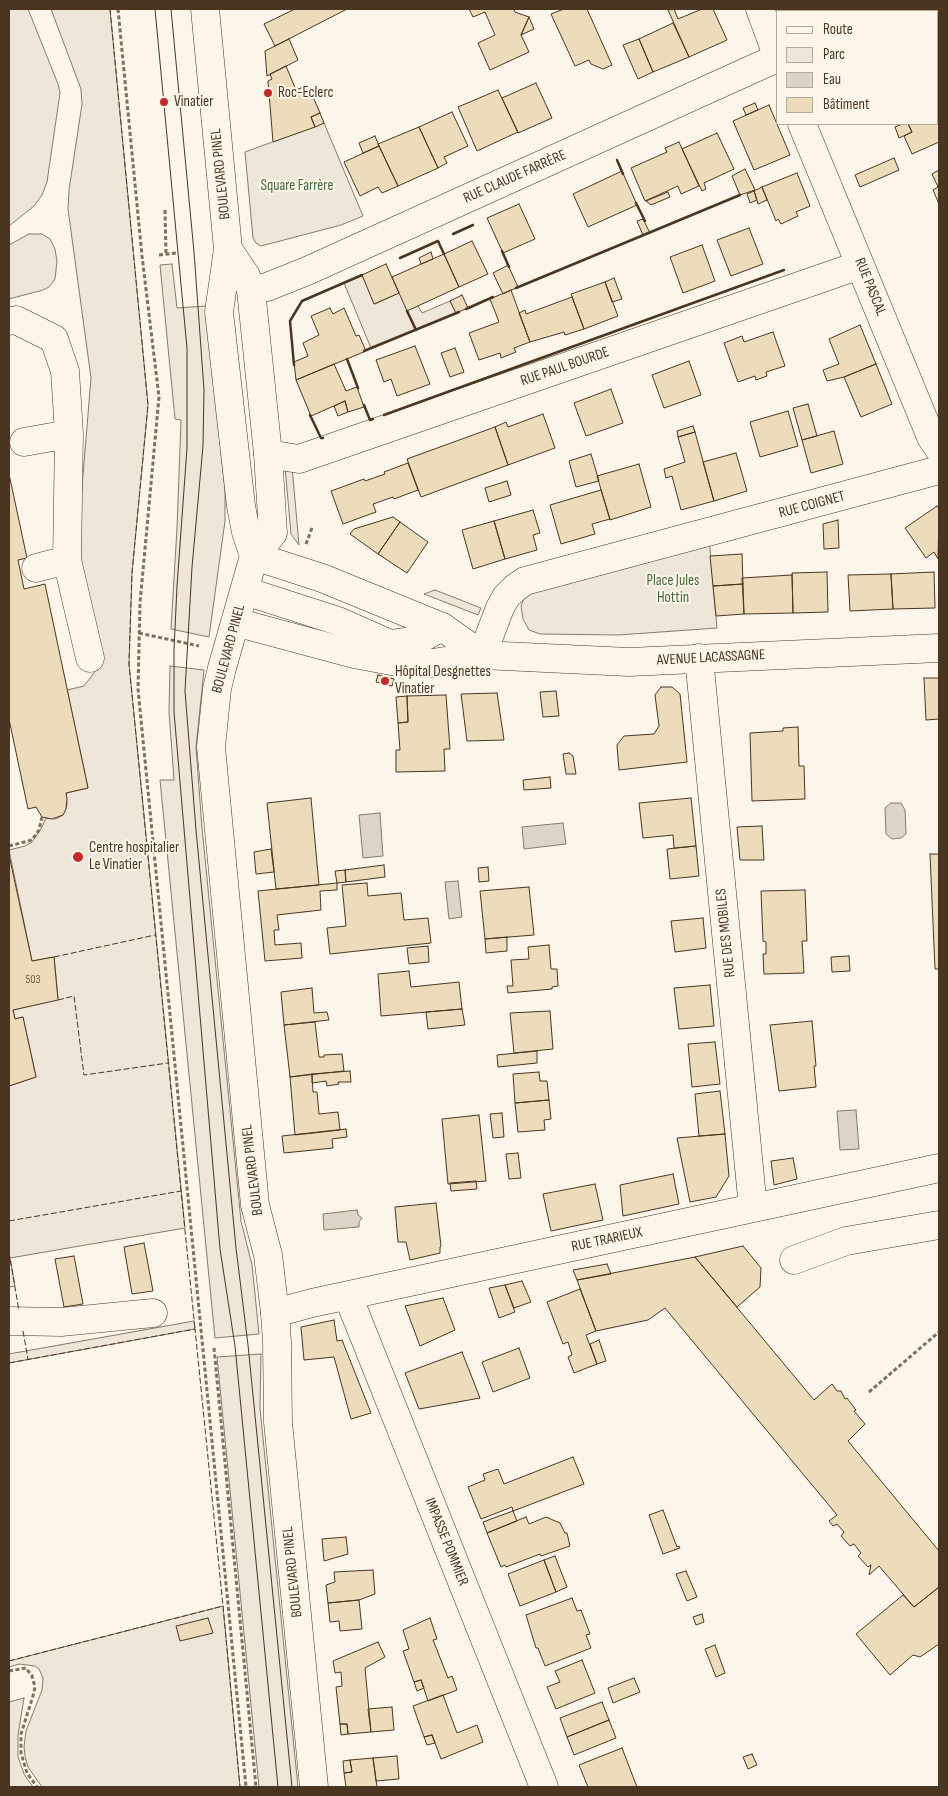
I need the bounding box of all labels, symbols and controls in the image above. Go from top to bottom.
legend [776,10,938,125]
text: Route [823,20,853,39]
text: Parc [823,45,845,64]
text: Eau [823,70,841,89]
place label: Roc-Eclerc [278,84,333,102]
marker: Roc-Eclerc [262,87,274,99]
place label: Vinatier [174,93,213,111]
text: Bâtiment [823,95,870,114]
marker: Vinatier [158,96,170,108]
street label: BOULEVARD PINEL [207,128,235,220]
street label: RUE CLAUDE FARRÈRE [461,146,569,208]
park label: Square Farrère [261,177,333,195]
street label: RUE PASCAL [850,255,890,319]
street label: RUE PAUL BOURDE [518,343,612,391]
street label: RUE COIGNET [777,488,847,522]
park label: Place Jules Hottin [647,572,699,607]
street label: BOULEVARD PINEL [208,603,250,695]
street label: AVENUE LACASSAGNE [656,646,766,670]
place label: Hôpital Desgnettes Vinatier [395,663,491,698]
marker: Hôpital Desgnettes Vinatier [379,675,391,687]
place label: Centre hospitalier Le Vinatier [89,839,179,874]
marker: Centre hospitalier Le Vinatier [71,850,85,864]
street label: RUE DES MOBILES [712,888,740,978]
house number: 503 [25,973,41,987]
street label: BOULEVARD PINEL [238,1124,268,1216]
street label: RUE TRARIEUX [570,1224,644,1256]
street label: IMPASSE POMMIER [420,1495,472,1589]
street label: BOULEVARD PINEL [279,1526,307,1618]

